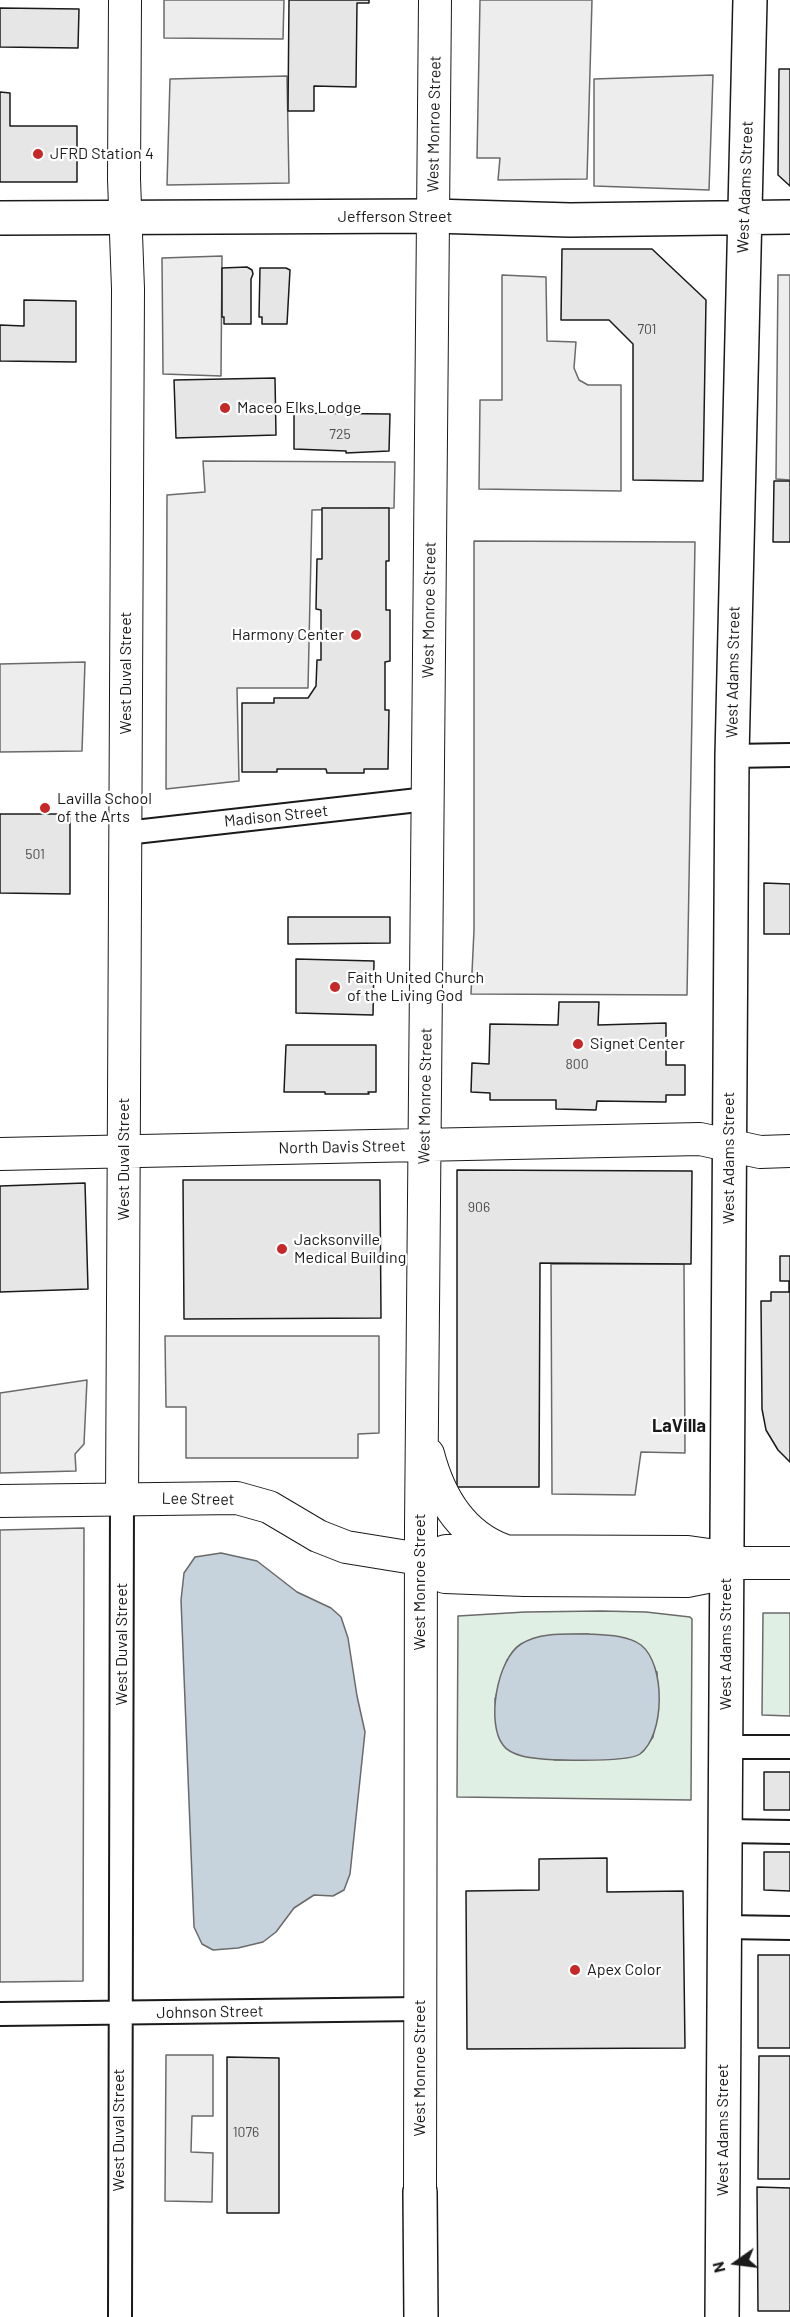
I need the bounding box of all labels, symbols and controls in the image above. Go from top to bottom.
street label: West Monroe Street [423,55,445,193]
street label: West Adams Street [733,120,757,254]
place label: JFRD Station 4 [50,144,154,164]
marker: JFRD Station 4 [31,147,45,161]
street label: Jefferson Street [338,207,452,227]
house number: 701 [637,321,657,337]
place label: Maceo Elks Lodge [237,398,361,418]
marker: Maceo Elks Lodge [218,401,232,415]
house number: 725 [329,426,351,442]
street label: West Monroe Street [418,541,440,679]
street label: West Adams Street [722,606,744,738]
street label: West Duval Street [116,612,136,734]
place label: Harmony Center [232,625,344,645]
marker: Harmony Center [349,628,363,642]
place label: Lavilla School of the Arts [57,789,152,827]
marker: Lavilla School of the Arts [38,801,52,815]
street label: Madison Street [223,801,329,831]
house number: 501 [25,846,45,862]
place label: Faith United Church of the Living God [347,968,484,1006]
marker: Faith United Church of the Living God [328,980,342,994]
street label: West Monroe Street [414,1027,436,1165]
place label: Signet Center [590,1034,685,1054]
marker: Signet Center [571,1037,585,1051]
house number: 800 [565,1056,589,1072]
street label: West Adams Street [719,1092,739,1224]
street label: West Duval Street [114,1098,134,1220]
street label: North Davis Street [278,1136,406,1158]
house number: 906 [468,1199,490,1215]
place label: Jacksonville Medical Building [294,1230,406,1268]
marker: Jacksonville Medical Building [275,1242,289,1256]
district label: LaVilla [652,1415,706,1437]
street label: Lee Street [161,1489,235,1509]
street label: West Monroe Street [410,1513,430,1651]
street label: West Adams Street [716,1578,736,1710]
street label: West Duval Street [112,1583,132,1705]
place label: Apex Color [587,1960,661,1980]
marker: Apex Color [568,1963,582,1977]
street label: West Monroe Street [410,1999,430,2137]
street label: Johnson Street [156,2001,264,2023]
street label: West Adams Street [713,2064,733,2196]
street label: West Duval Street [109,2069,129,2191]
house number: 1076 [233,2124,259,2140]
north arrow [706,2233,766,2293]
text: N [708,2260,729,2275]

